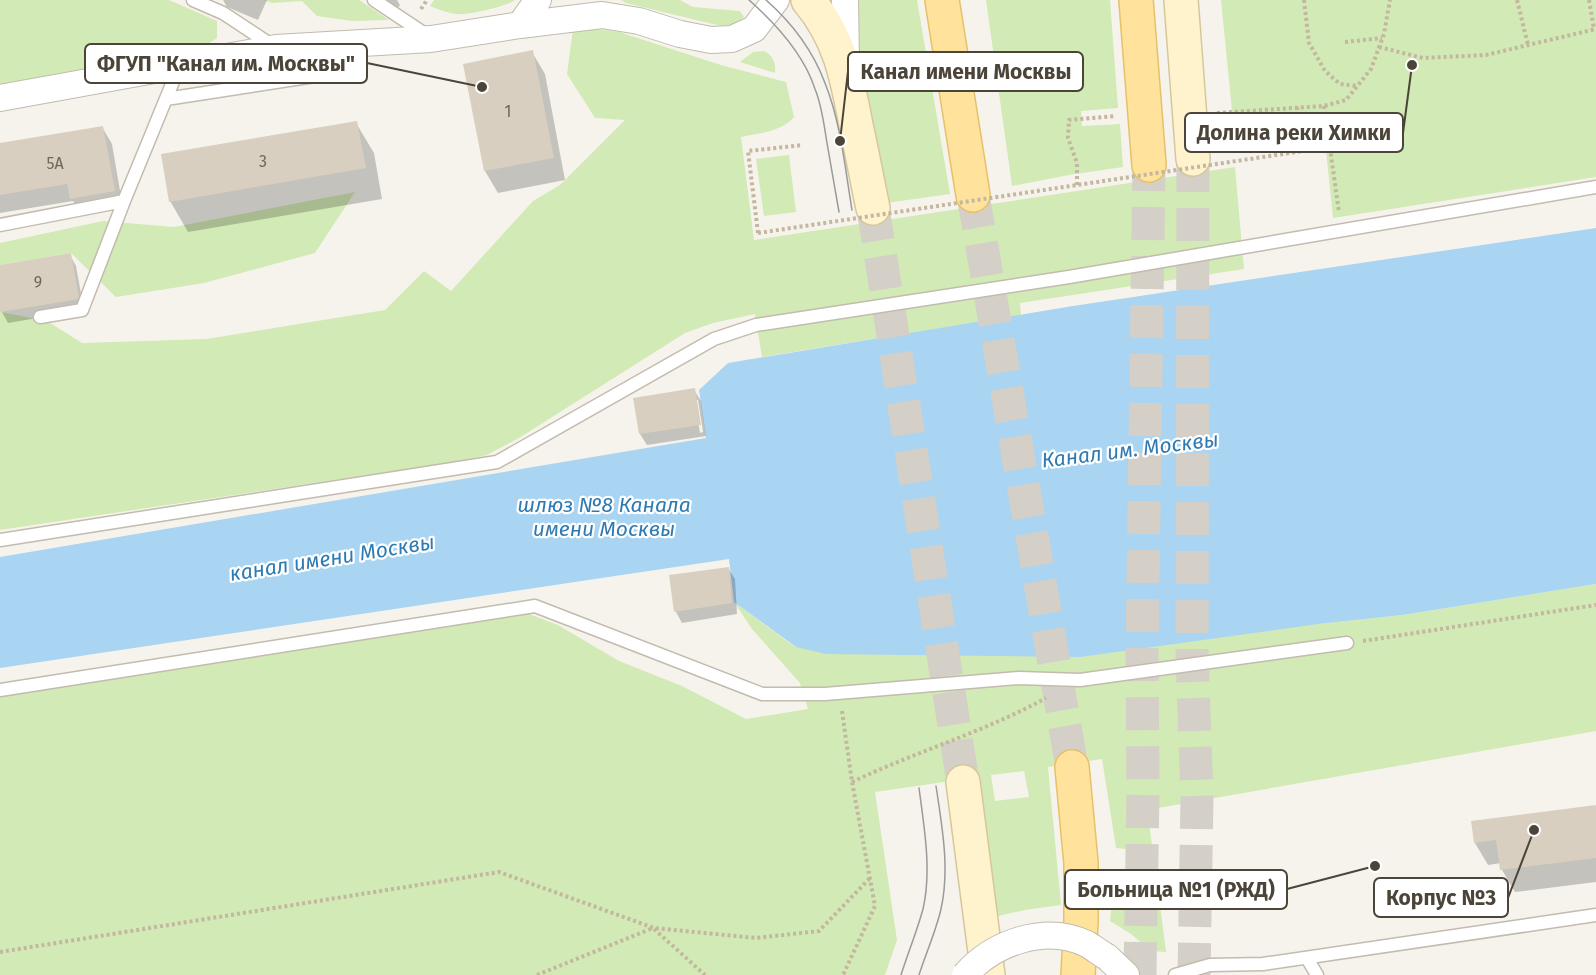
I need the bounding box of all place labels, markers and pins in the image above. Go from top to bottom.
callout: ФГУП "Канал им. Москвы" [85,44,367,83]
callout: Канал имени Москвы [848,52,1083,91]
callout: Долина реки Химки [1185,113,1403,152]
callout: Больница №1 (РЖД) [1065,870,1287,909]
callout: Корпус №3 [1374,878,1508,917]

